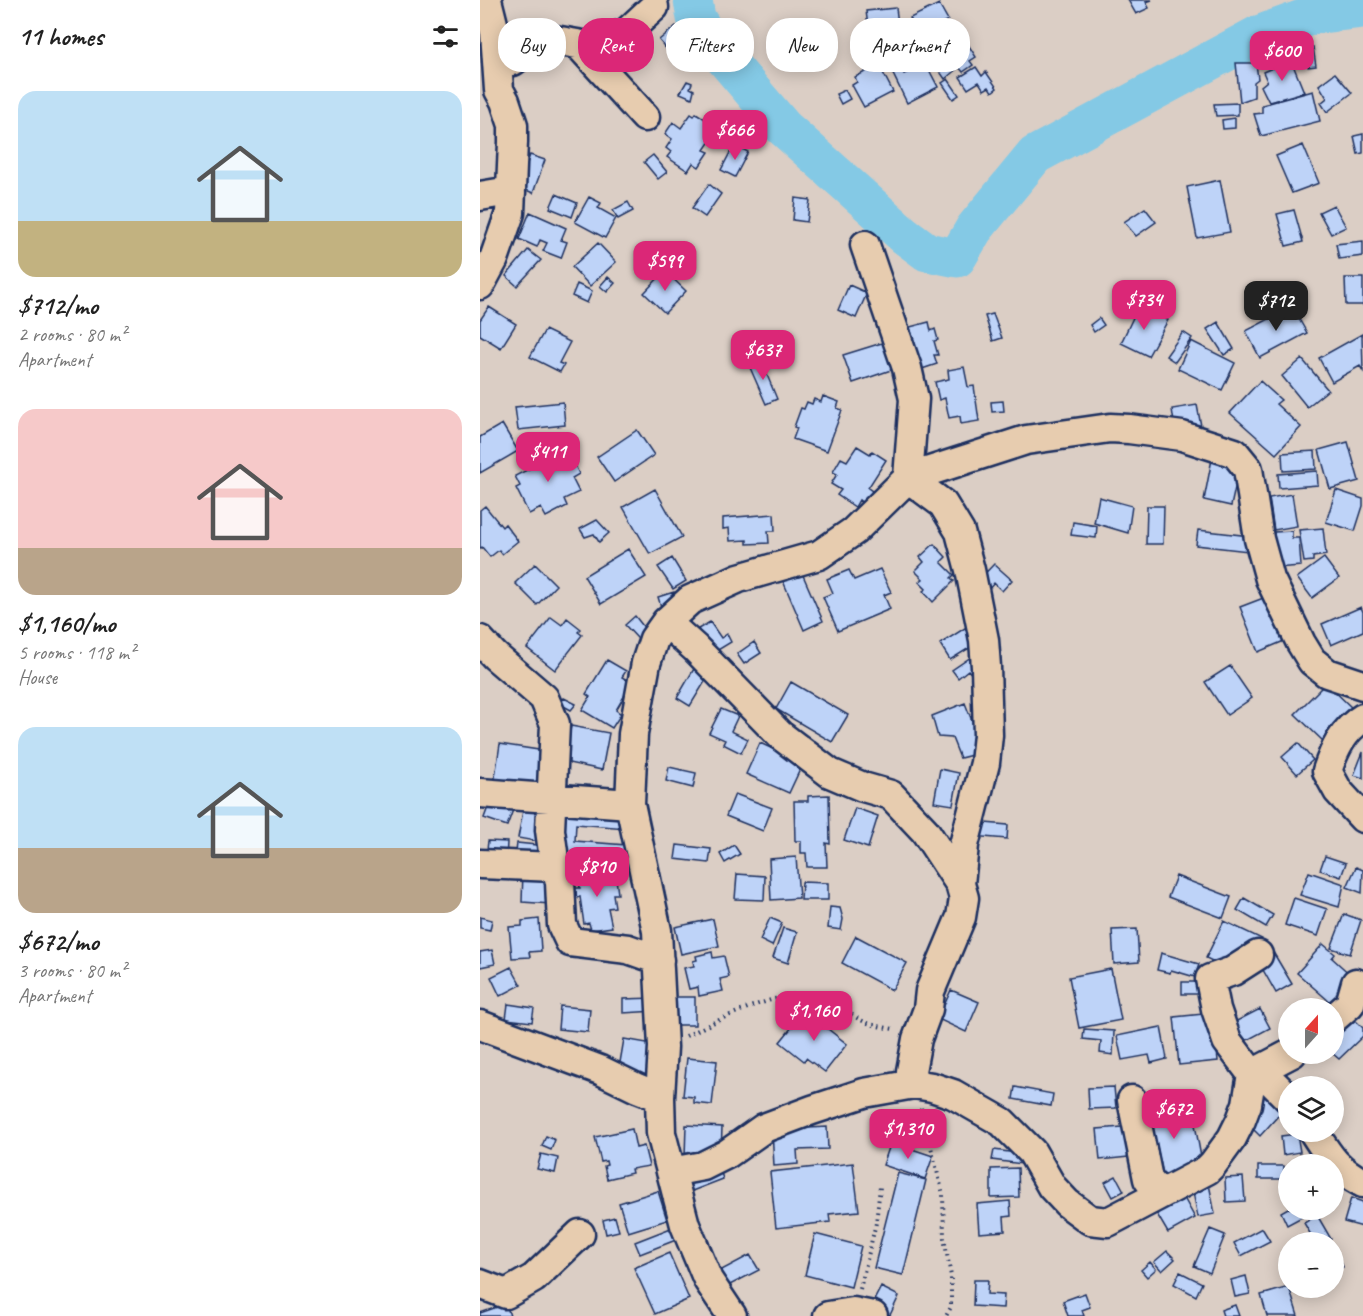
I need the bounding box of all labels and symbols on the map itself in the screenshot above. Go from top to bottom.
pin: $600 [1246,31,1318,82]
pin: $666 [699,110,771,161]
pin: $599 [629,241,701,292]
pin: $734 [1108,280,1180,331]
pin: $712 [1240,281,1312,332]
pin: $637 [727,330,799,381]
pin: $411 [512,432,584,483]
pin: $810 [561,847,633,898]
pin: $1,160 [765,991,863,1042]
north arrow [1278,998,1344,1064]
pin: $672 [1138,1089,1210,1140]
pin: $1,310 [859,1109,957,1160]

